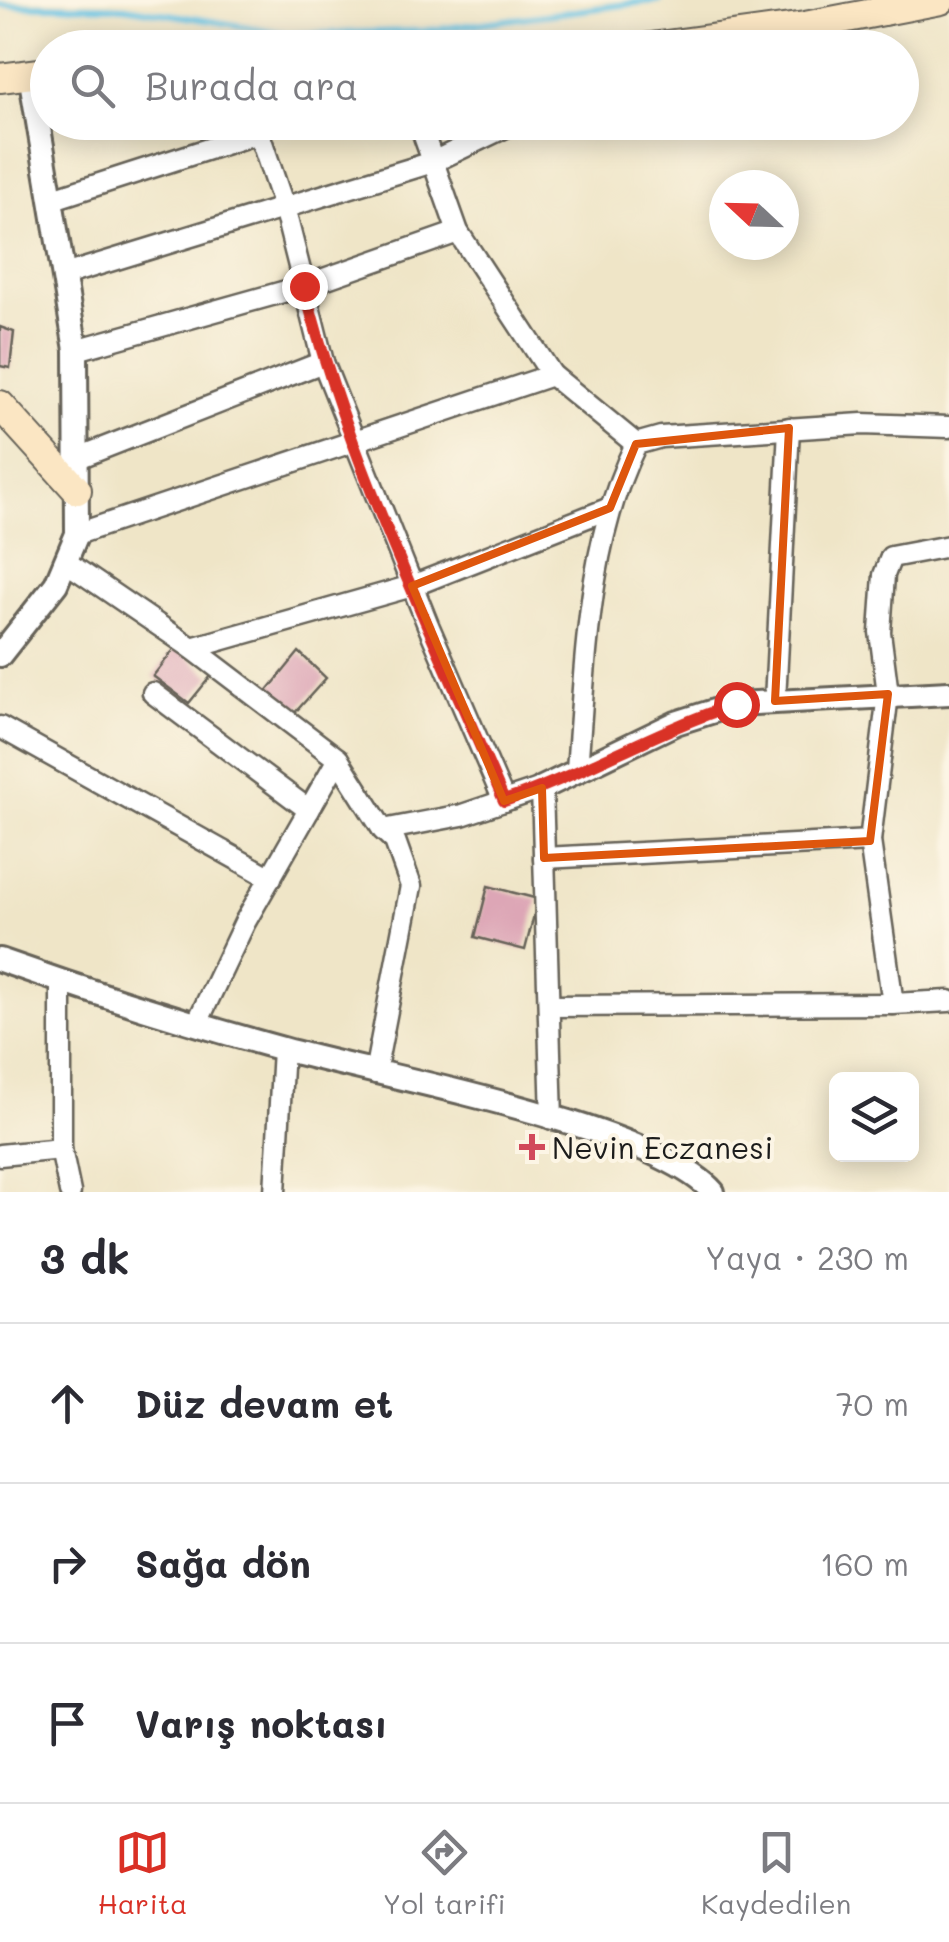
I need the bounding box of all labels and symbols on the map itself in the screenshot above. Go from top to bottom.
north arrow [709,170,799,260]
route end [282,264,328,310]
route start [714,682,760,728]
place label: Nevin Eczanesi [552,1127,773,1167]
marker: Nevin Eczanesi [521,1136,543,1158]

